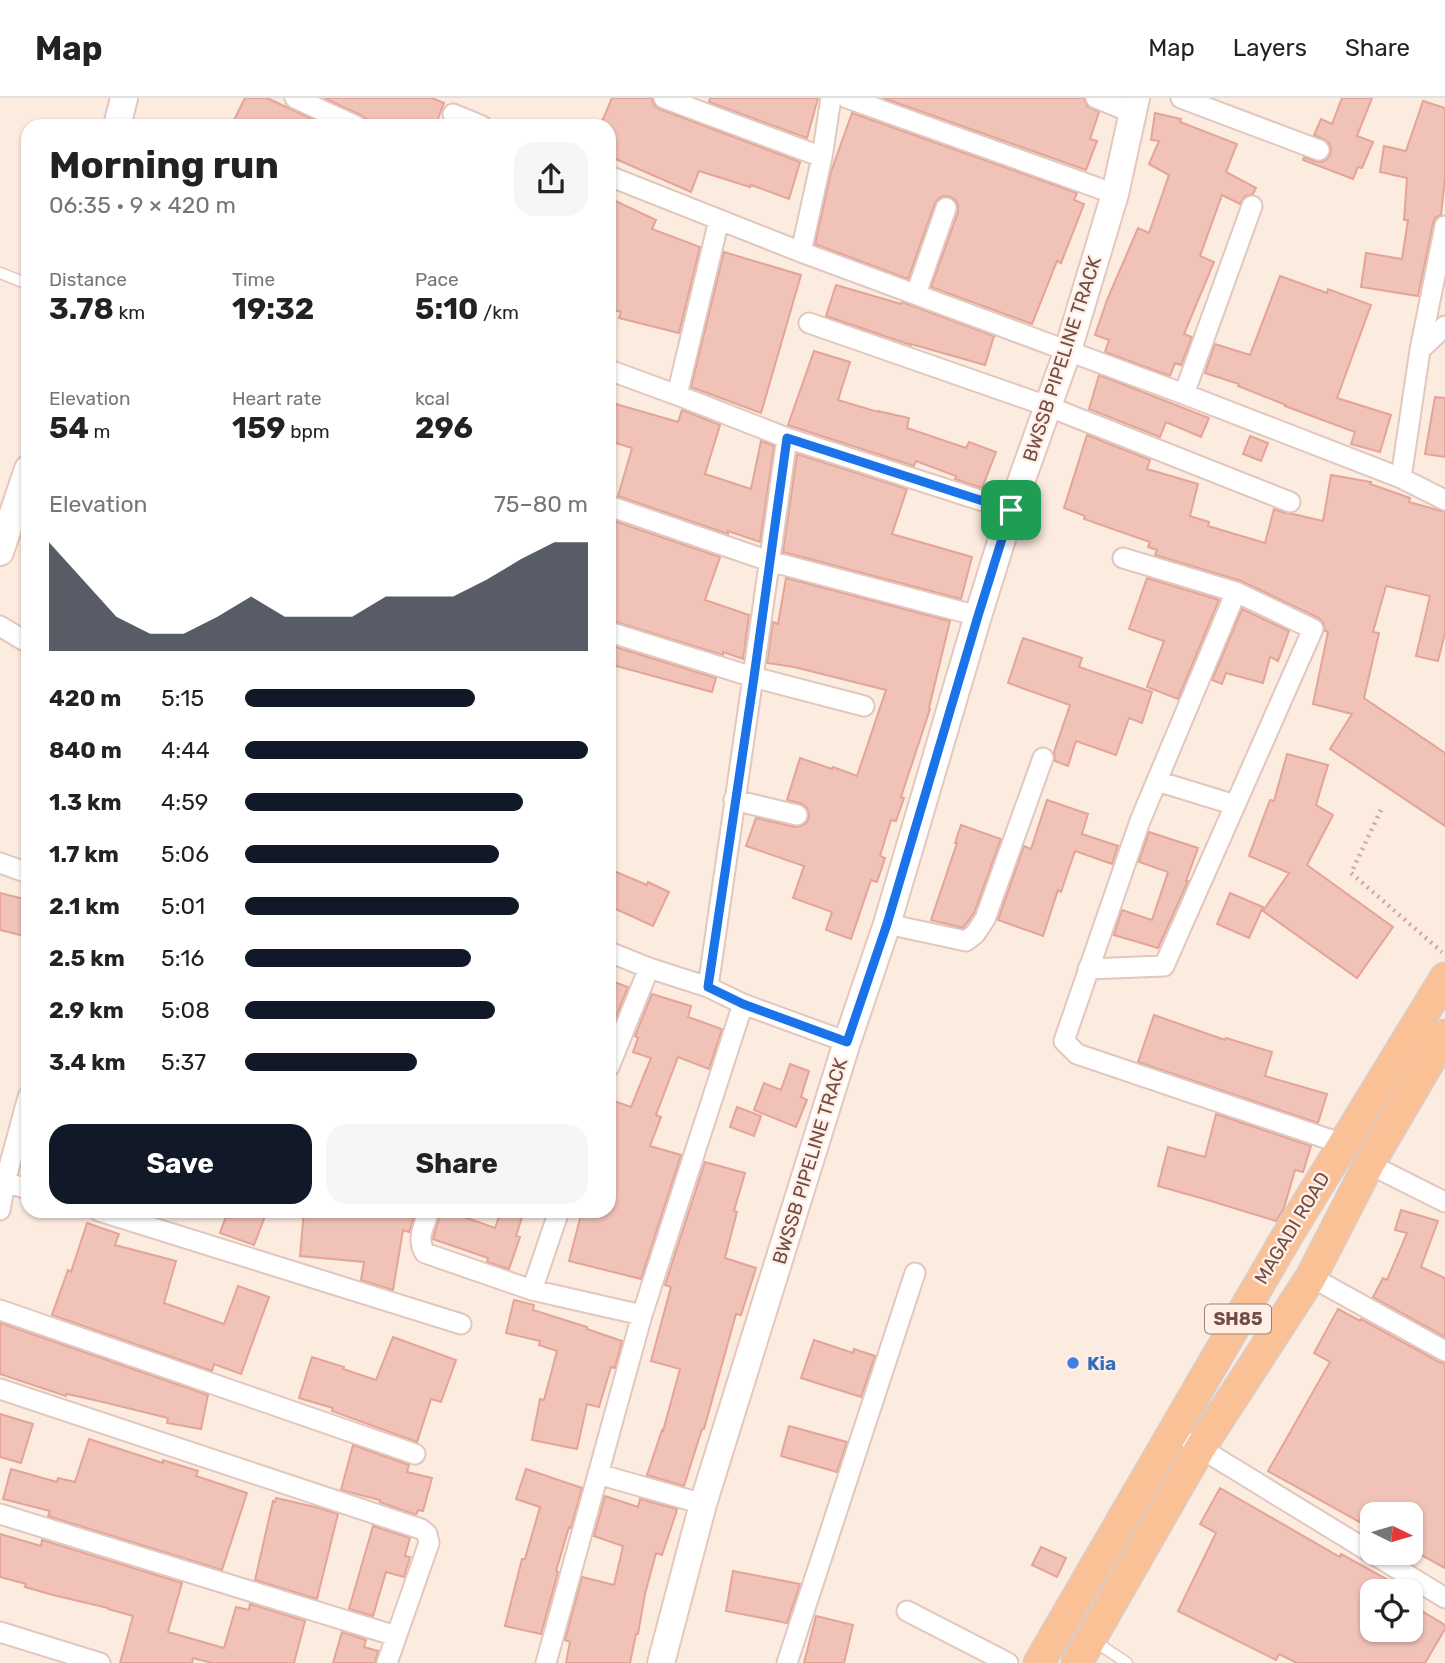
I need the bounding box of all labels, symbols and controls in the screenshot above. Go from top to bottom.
text: Map [35,29,103,68]
text: Map [1148,34,1195,62]
text: Layers [1233,34,1307,62]
text: Share [1345,34,1410,62]
text: Morning run [49,142,279,188]
button: share [514,142,588,216]
text: 06:35 · 9 × 420 m [49,191,236,219]
street label: BWSSB PIPELINE TRACK [1018,253,1106,465]
text: Distance [49,268,127,291]
text: Time [232,268,275,291]
text: Pace [415,268,459,291]
text: 3.78 [49,291,114,327]
text: 19:32 [232,291,314,327]
text: 5:10 [415,291,478,327]
text: km [114,301,145,324]
text: /km [478,301,519,324]
text: Elevation [49,387,130,410]
text: Heart rate [232,387,322,410]
text: kcal [415,387,450,410]
text: 54 [49,410,89,446]
text: 159 [232,410,286,446]
text: 296 [415,410,473,446]
text: m [89,420,110,443]
text: bpm [286,420,330,443]
pin [981,480,1041,540]
text: Elevation [49,490,148,518]
text: 75–80 m [494,490,588,518]
icon: arrive [992,491,1030,529]
text: 420 m [49,684,121,712]
text: 5:15 [161,684,204,712]
text: 840 m [49,736,122,764]
text: 4:44 [161,736,210,764]
text: 1.3 km [49,788,122,816]
text: 4:59 [161,788,208,816]
text: 1.7 km [49,840,119,868]
text: 5:06 [161,840,209,868]
text: 2.1 km [49,892,120,920]
text: 5:01 [161,892,205,920]
text: 2.5 km [49,944,125,972]
text: 5:16 [161,944,204,972]
text: 2.9 km [49,996,124,1024]
text: 5:08 [161,996,210,1024]
text: 3.4 km [49,1048,126,1076]
text: 5:37 [161,1048,206,1076]
street label: BWSSB PIPELINE TRACK [768,1054,853,1267]
button: Save [49,1124,312,1204]
button: Share [326,1124,588,1204]
street label: MAGADI ROAD [1249,1168,1335,1288]
road number: SH85 [1205,1304,1271,1334]
place label: Kia [1087,1352,1116,1375]
marker: Kia [1065,1355,1081,1371]
north arrow [1360,1502,1423,1564]
map controls [1360,1502,1423,1642]
button: locate [1360,1579,1423,1642]

